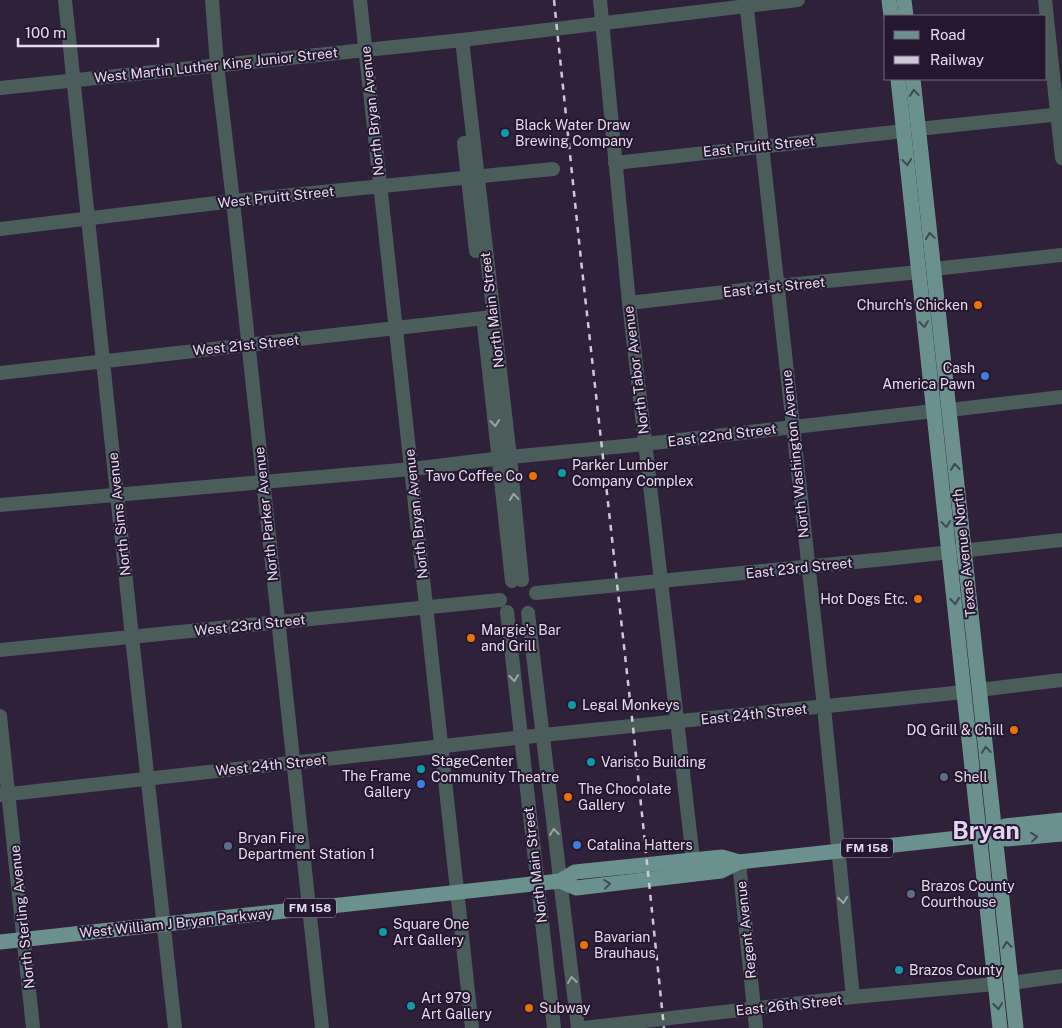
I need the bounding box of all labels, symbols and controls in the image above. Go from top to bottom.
scale bar [18,15,158,47]
legend [884,15,1047,80]
text: 100 m [25,24,66,41]
text: Road [930,26,966,43]
street label: West Martin Luther King Junior Street [93,44,339,86]
street label: North Bryan Avenue [357,45,387,177]
text: Railway [930,51,984,68]
one-way arrow [909,89,920,97]
place label: Black Water Draw Brewing Company [515,117,634,149]
marker: Black Water Draw Brewing Company [499,127,511,139]
street label: East Pruitt Street [702,132,816,160]
one-way arrow [901,158,912,166]
street label: West Pruitt Street [217,183,335,211]
one-way arrow [925,232,936,240]
street label: North Main Street [477,251,507,369]
street label: East 21st Street [722,274,826,300]
place label: Church's Chicken [857,297,968,313]
marker: Church's Chicken [972,299,984,311]
street label: North Tabor Avenue [620,305,652,435]
one-way arrow [918,320,929,328]
street label: West 21st Street [192,331,300,359]
place label: Cash America Pawn [882,360,975,392]
street label: North Washington Avenue [778,369,812,539]
marker: Cash America Pawn [979,370,991,382]
one-way arrow [489,419,500,427]
street label: East 22nd Street [667,420,777,450]
street label: North Parker Avenue [251,446,281,582]
street label: North Bryan Avenue [401,448,431,580]
street label: North Sims Avenue [105,451,133,577]
place label: Parker Lumber Company Complex [572,457,694,489]
one-way arrow [950,463,961,471]
marker: Parker Lumber Company Complex [556,467,568,479]
place label: Tavo Coffee Co [425,468,523,484]
marker: Tavo Coffee Co [527,470,539,482]
street label: Texas Avenue North [949,488,979,618]
one-way arrow [509,492,520,500]
one-way arrow [940,520,951,528]
street label: East 23rd Street [745,554,853,582]
place label: Hot Dogs Etc. [820,591,908,607]
marker: Hot Dogs Etc. [912,593,924,605]
one-way arrow [949,597,960,605]
street label: West 23rd Street [194,611,306,639]
place label: Margie's Bar and Grill [481,622,561,654]
marker: Margie's Bar and Grill [465,632,477,644]
one-way arrow [508,674,519,682]
place label: Legal Monkeys [582,697,680,713]
marker: Legal Monkeys [566,699,578,711]
street label: East 24th Street [700,700,808,728]
place label: DQ Grill & Chill [907,722,1004,738]
marker: DQ Grill & Chill [1008,724,1020,736]
one-way arrow [980,746,991,754]
street label: West 24th Street [215,751,327,779]
place label: StageCenter Community Theatre [431,753,559,785]
place label: Varisco Building [601,754,706,770]
marker: Varisco Building [585,756,597,768]
marker: StageCenter Community Theatre [415,763,427,775]
place label: The Frame Gallery [342,768,412,800]
place label: Shell [954,769,988,785]
marker: Shell [938,771,950,783]
marker: The Frame Gallery [415,778,427,790]
place label: The Chocolate Gallery [578,781,672,813]
marker: The Chocolate Gallery [562,791,574,803]
street label: North Main Street [520,806,550,924]
district label: Bryan [952,816,1020,844]
one-way arrow [549,828,560,836]
place label: Bryan Fire Department Station 1 [238,830,375,862]
one-way arrow [1031,832,1039,843]
place label: Catalina Hatters [587,837,693,853]
road number: FM 158 [841,838,893,858]
marker: Catalina Hatters [571,839,583,851]
marker: Bryan Fire Department Station 1 [222,840,234,852]
street label: North Sterling Avenue [6,844,38,990]
place label: Brazos County Courthouse [921,878,1015,910]
one-way arrow [604,879,612,890]
street label: Regent Avenue [733,880,759,980]
marker: Brazos County Courthouse [905,888,917,900]
one-way arrow [837,896,848,904]
road number: FM 158 [284,898,336,918]
street label: West William J Bryan Parkway [79,905,274,941]
place label: Square One Art Gallery [393,916,469,948]
marker: Square One Art Gallery [377,926,389,938]
place label: Bavarian Brauhaus [594,929,656,961]
marker: Bavarian Brauhaus [578,939,590,951]
one-way arrow [1002,940,1013,948]
place label: Brazos County [909,962,1003,978]
marker: Brazos County [893,964,905,976]
one-way arrow [567,975,578,983]
place label: Art 979 Art Gallery [421,990,493,1022]
street label: East 26th Street [735,991,843,1019]
marker: Art 979 Art Gallery [405,1000,417,1012]
place label: Subway [539,1000,591,1016]
marker: Subway [523,1002,535,1014]
one-way arrow [992,1002,1003,1010]

